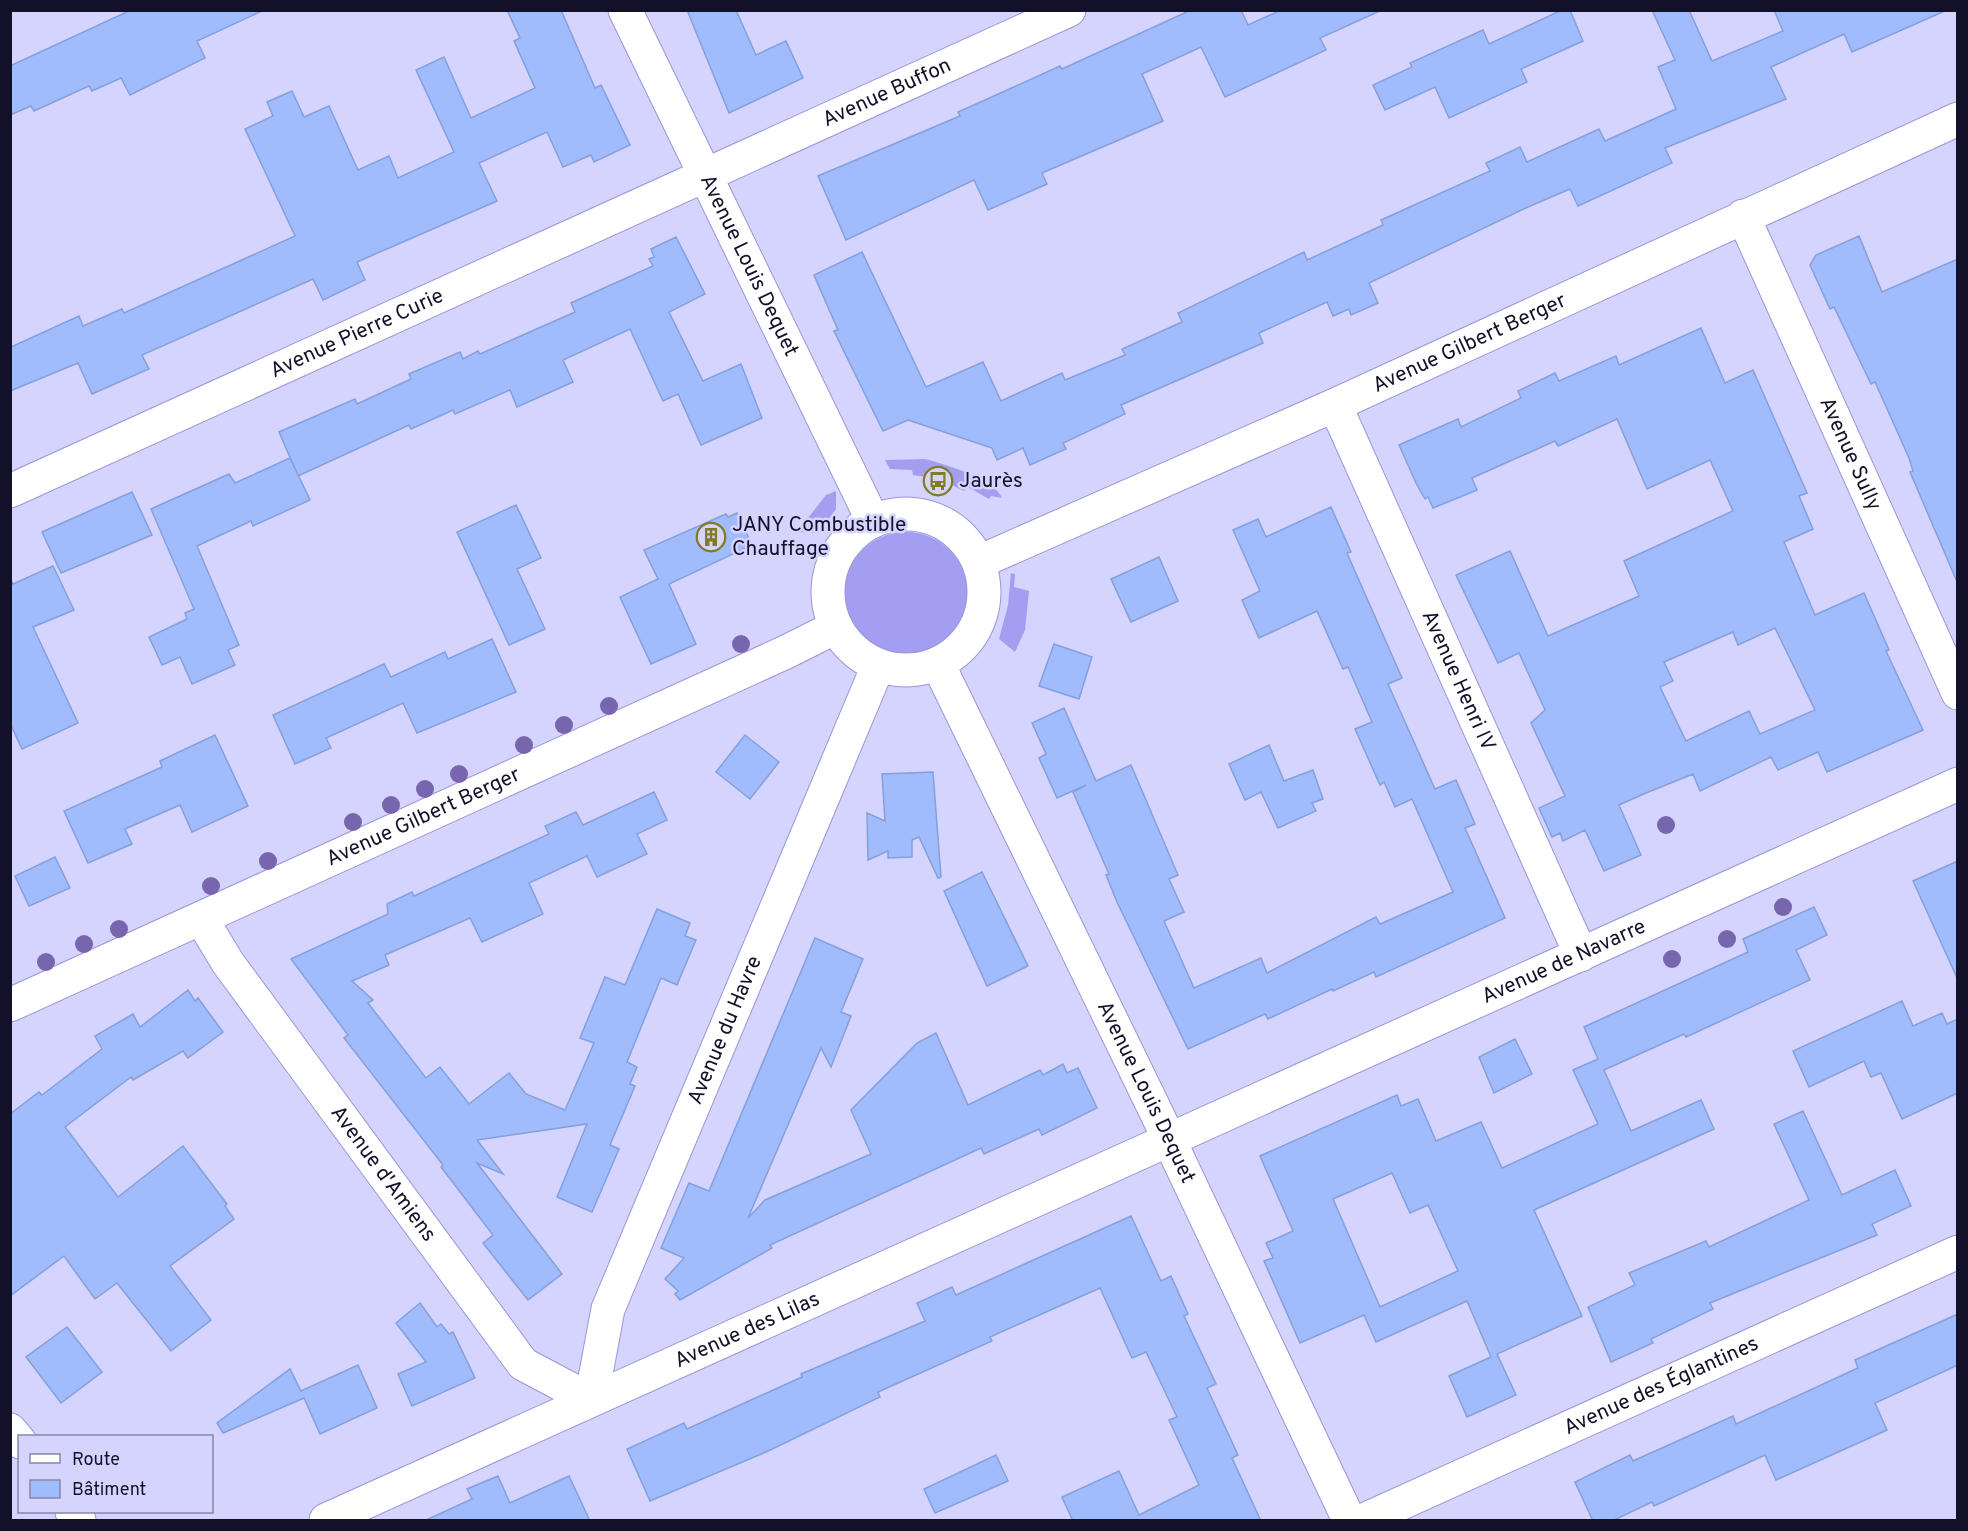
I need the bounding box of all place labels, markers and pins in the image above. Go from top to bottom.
bus stop icon: Jaurès [922,465,954,497]
place label: Jaurès [959,468,1023,495]
place label: JANY Combustible Chauffage [732,512,906,563]
building icon: JANY Combustible Chauffage [695,521,727,553]

